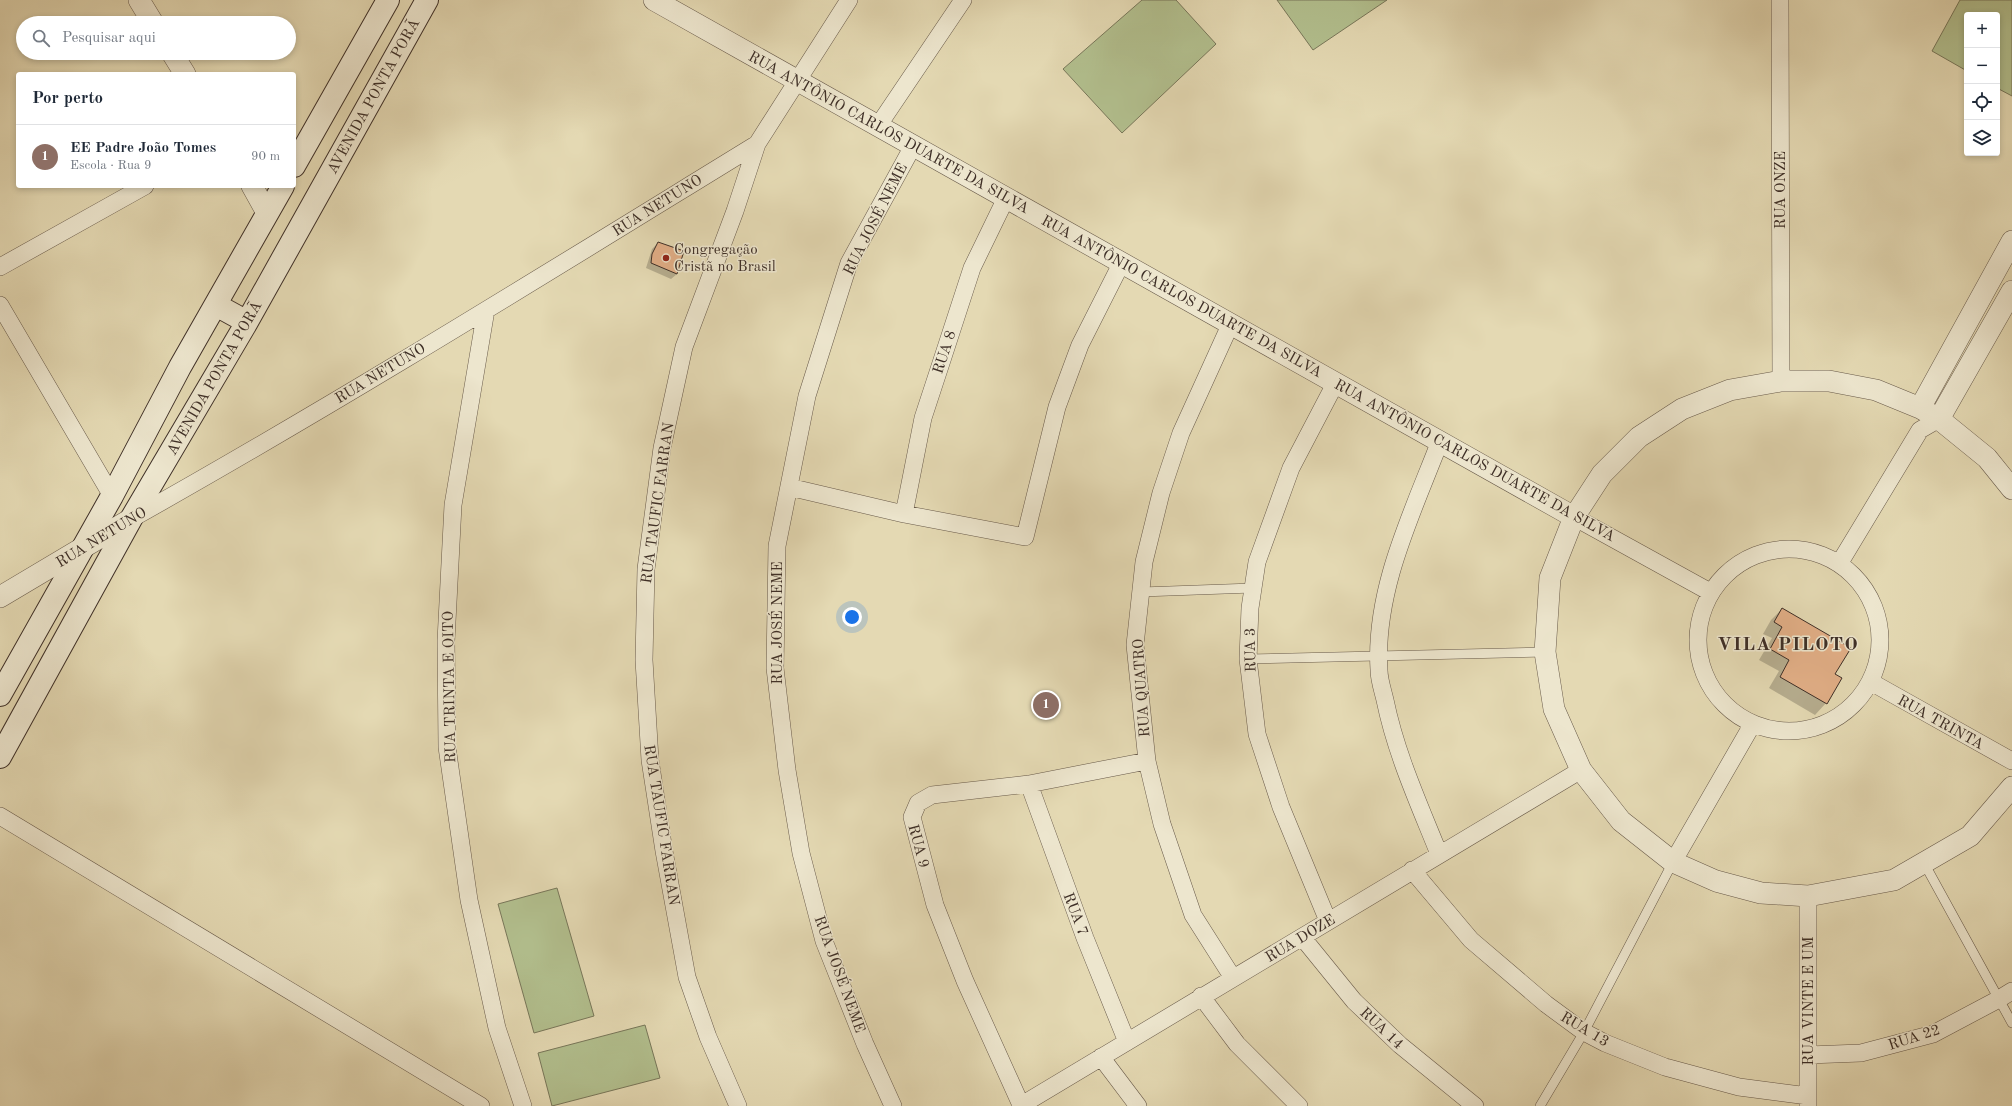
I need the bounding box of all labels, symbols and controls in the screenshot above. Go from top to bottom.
map controls [1964,12,2000,156]
button: + [1964,12,2000,48]
street label: AVENIDA PONTA PORÃ [323,15,424,177]
search box [16,16,296,60]
icon: search [30,27,52,49]
text: Pesquisar aqui [62,31,156,46]
street label: RUA ANTÔNIO CARLOS DUARTE DA SILVA [745,47,1033,217]
button: − [1964,48,2000,84]
button: locate [1964,84,2000,120]
text: Por perto [32,90,103,107]
button: layers [1964,120,2000,156]
text: EE Padre João Tomes [70,141,216,156]
text: 1 [41,150,49,163]
text: 90 m [251,150,280,163]
street label: RUA ONZE [1774,151,1789,229]
text: Escola · Rua 9 [70,159,151,172]
street label: RUA JOSÉ NEME [839,160,911,278]
street label: RUA NETUNO [610,173,705,240]
street label: RUA ANTÔNIO CARLOS DUARTE DA SILVA [1038,211,1326,381]
place label: Congregação Cristã no Brasil [674,243,776,275]
marker: Congregação Cristã no Brasil [661,253,671,263]
street label: AVENIDA PONTA PORÃ [162,297,266,458]
street label: RUA 8 [931,329,959,376]
street label: RUA NETUNO [333,341,429,407]
street label: RUA ANTÔNIO CARLOS DUARTE DA SILVA [1331,375,1619,545]
street label: RUA TAUFIC FARRAN [640,421,677,585]
street label: RUA NETUNO [54,505,150,571]
street label: RUA JOSÉ NEME [768,561,786,685]
your location [842,607,862,627]
street label: RUA TRINTA E OITO [442,611,459,763]
street label: RUA 3 [1244,627,1259,673]
district label: VILA PILOTO [1717,636,1859,655]
street label: RUA QUATRO [1132,638,1153,738]
pin: 1 [1033,690,1059,720]
street label: RUA TRINTA [1895,693,1986,753]
street label: RUA TAUFIC FARRAN [640,744,681,907]
street label: RUA 9 [905,823,931,870]
street label: RUA 7 [1060,891,1090,938]
street label: RUA JOSÉ NEME [810,913,870,1035]
street label: RUA DOZE [1263,913,1338,966]
street label: RUA VINTE E UM [1802,936,1817,1066]
street label: RUA 14 [1356,1005,1406,1053]
street label: RUA 13 [1557,1010,1611,1050]
street label: RUA 22 [1887,1023,1942,1054]

